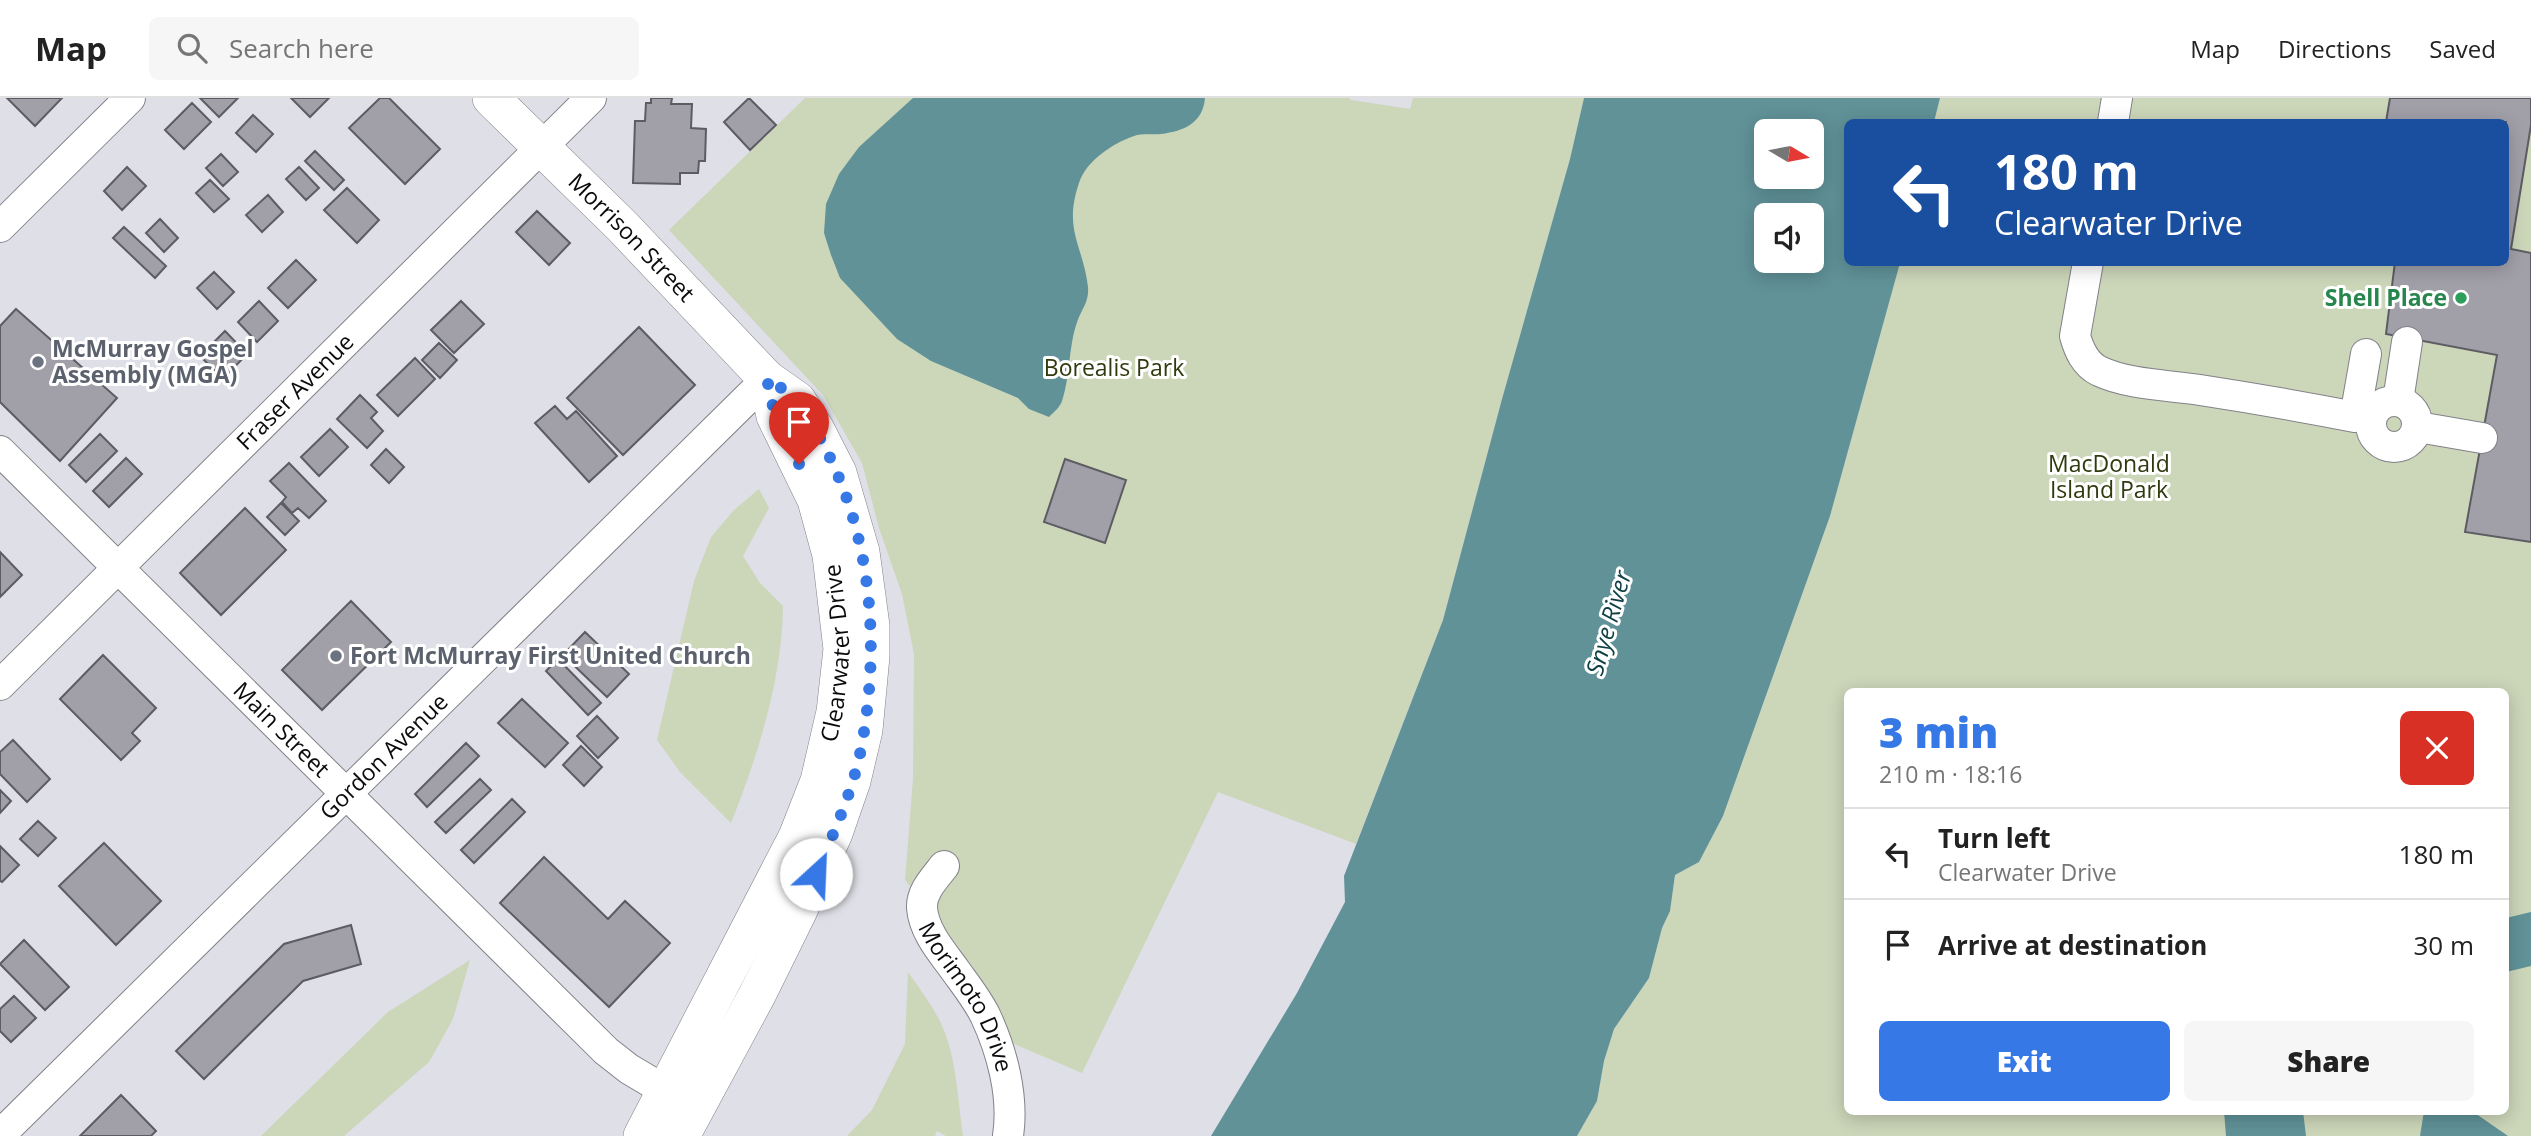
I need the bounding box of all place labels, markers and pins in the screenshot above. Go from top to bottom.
place label: Shell Place [2325,281,2447,313]
marker: Shell Place [2453,290,2469,306]
place label: McMurray Gospel Assembly (MGA) [52,332,254,390]
marker: McMurray Gospel Assembly (MGA) [30,354,46,370]
pin [769,392,829,464]
place label: Fort McMurray First United Church [350,639,751,671]
marker: Fort McMurray First United Church [328,648,344,664]

